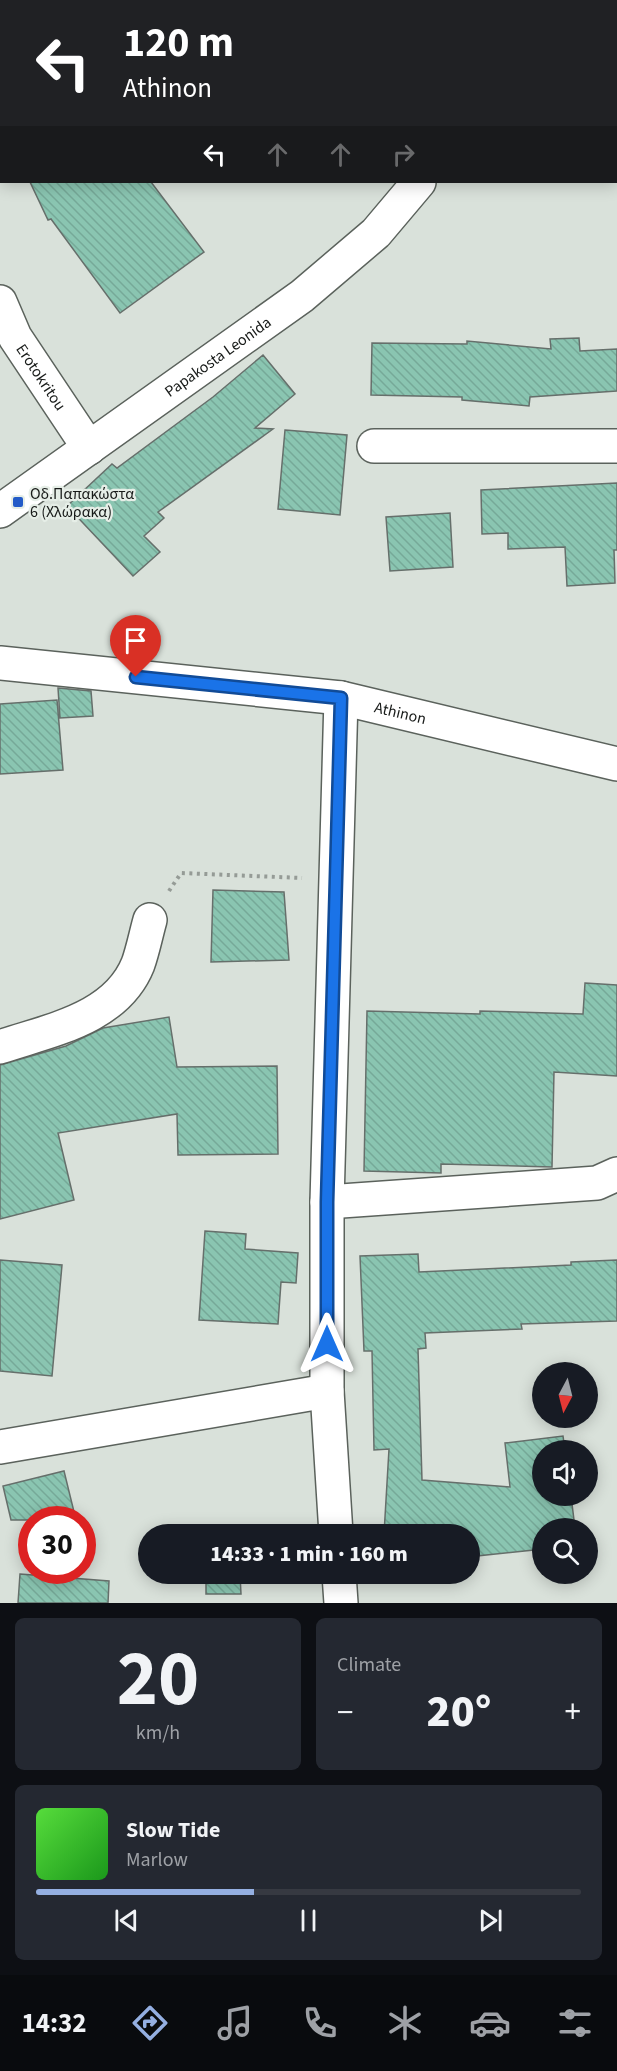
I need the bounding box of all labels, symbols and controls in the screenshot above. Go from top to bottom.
text: 120 m [123,13,234,73]
icon: left [24,24,102,102]
text: Athinon [123,69,212,108]
icon: left [198,138,231,171]
icon: ahead [261,138,294,171]
icon: ahead [324,138,357,171]
icon: right [387,138,420,171]
street label: Papakosta Leonida [160,311,276,402]
street label: Erotokritou [10,340,71,415]
place label: Οδ.Παπακώστα 6 (Χλώρακα) [30,483,134,523]
marker: Οδ.Παπακώστα 6 (Χλώρακα) [11,495,25,509]
pin [110,615,161,677]
icon: arrive [119,624,152,657]
street label: Athinon [372,696,429,730]
position arrow [295,1312,359,1376]
north arrow [532,1362,598,1428]
map controls [532,1362,598,1584]
button: sound [532,1440,598,1506]
speed limit sign: 30 [18,1506,96,1584]
button: search [532,1518,598,1584]
text: 14:33 · 1 min · 160 m [210,1538,408,1570]
text: 20 [117,1624,199,1735]
text: Climate [337,1651,401,1679]
text: 20° [427,1680,491,1744]
text: − [337,1689,353,1736]
text: + [565,1689,581,1736]
text: km/h [136,1719,180,1747]
text: Slow Tide [126,1814,220,1846]
text: Marlow [126,1846,188,1874]
icon: previous [110,1904,143,1937]
icon: pause [292,1904,325,1937]
icon: next [474,1904,507,1937]
icon: directions [129,2002,171,2044]
icon: music [214,2002,256,2044]
icon: phone [299,2002,341,2044]
icon: climate [384,2002,426,2044]
icon: car [469,2002,511,2044]
icon: filters [554,2002,596,2044]
text: 14:32 [21,2004,87,2043]

